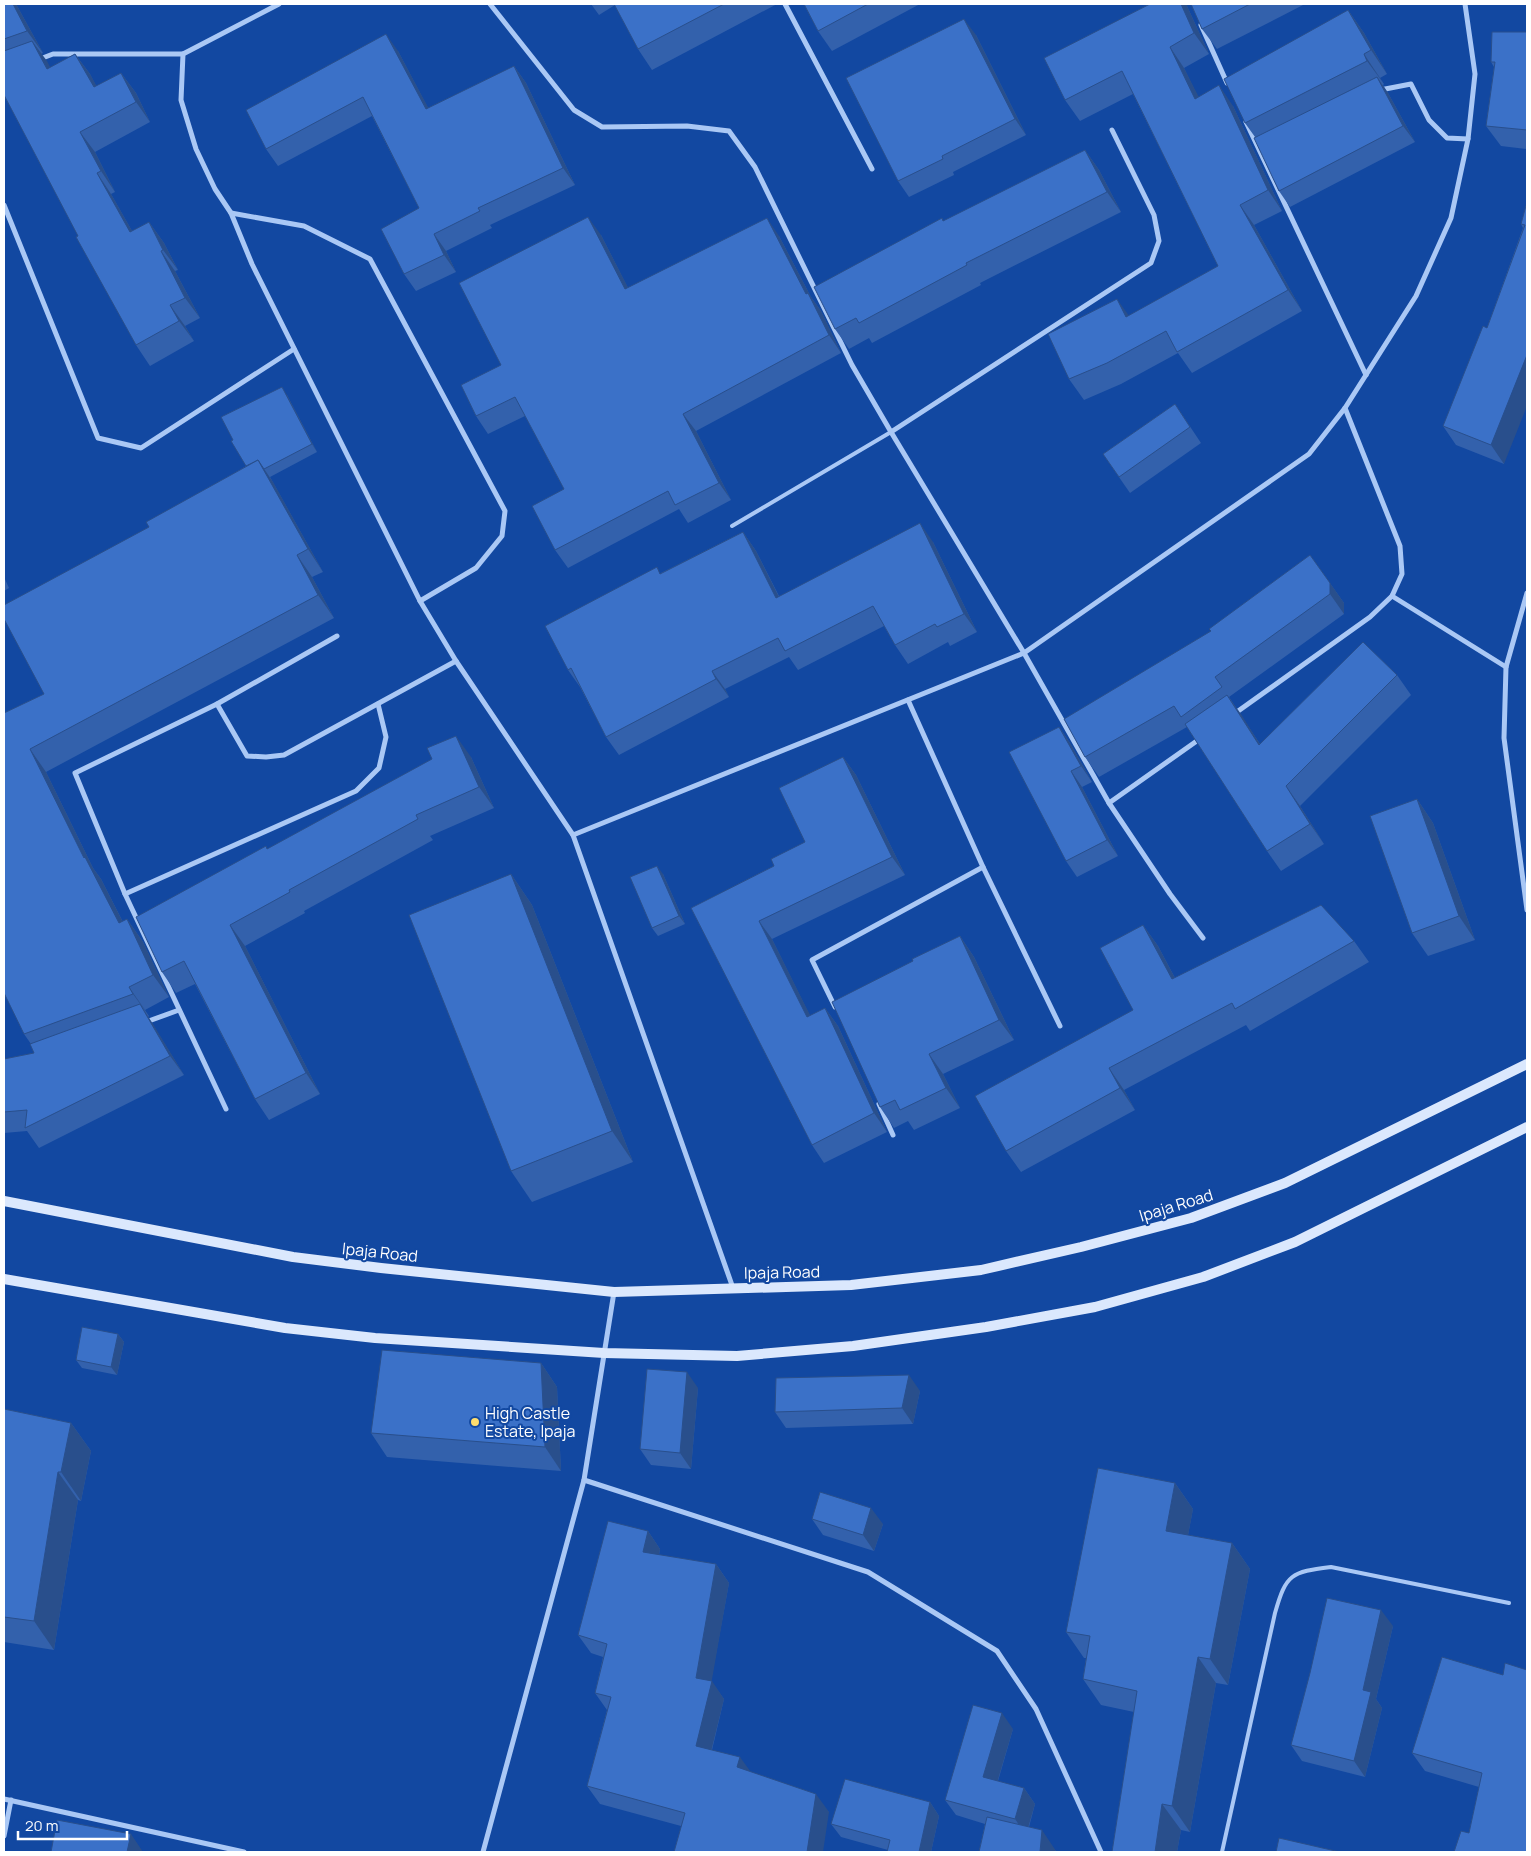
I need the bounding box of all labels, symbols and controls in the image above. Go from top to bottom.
street label: Ipaja Road [1136,1183,1216,1227]
street label: Ipaja Road [341,1237,419,1267]
street label: Ipaja Road [744,1260,820,1284]
place label: High Castle Estate, Ipaja [485,1402,575,1442]
marker: High Castle Estate, Ipaja [469,1416,481,1428]
scale bar [18,1808,126,1840]
text: 20 m [25,1815,58,1836]

